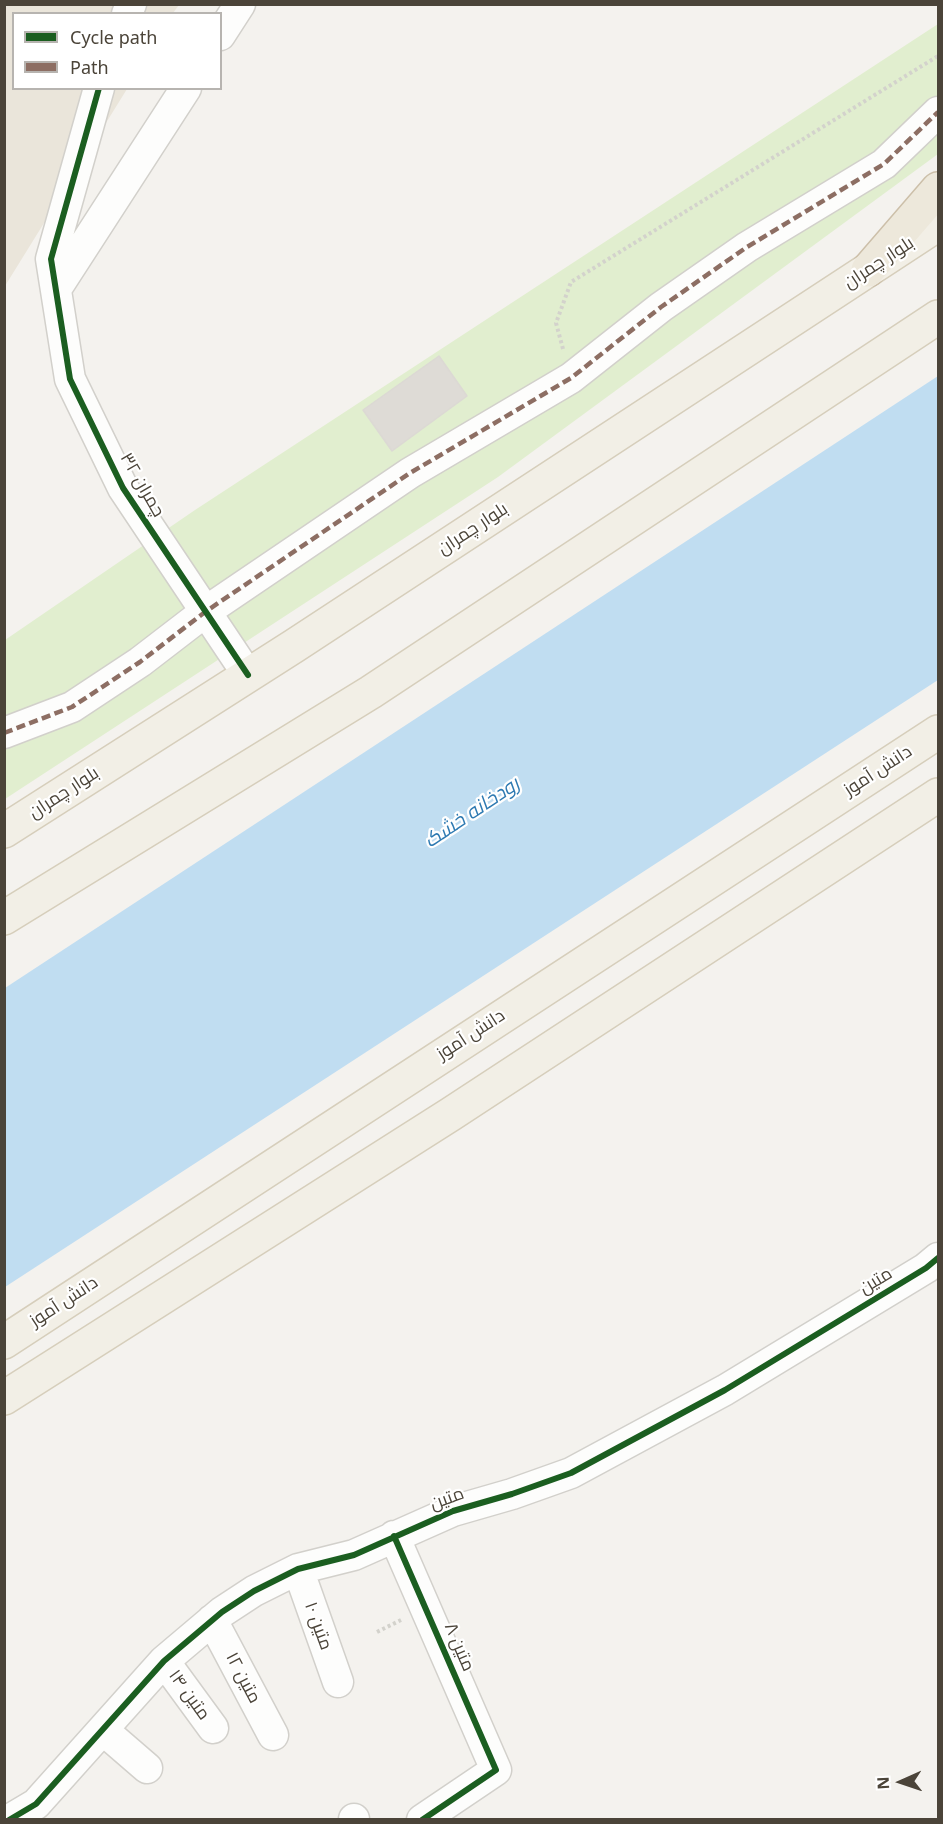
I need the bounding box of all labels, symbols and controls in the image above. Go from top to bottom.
legend [12,12,222,90]
text: Cycle path [70,25,157,49]
text: Path [70,55,109,79]
street label: بلوار چمران [840,232,918,294]
street label: ۳۲ چمران [115,449,169,521]
street label: بلوار چمران [434,498,512,560]
street label: دانش آموز [840,741,916,801]
street label: بلوار چمران [25,762,103,824]
water label: رودخانه خشک [420,772,524,854]
street label: دانش آموز [433,1005,509,1065]
street label: متین [856,1263,896,1299]
street label: دانش آموز [26,1272,102,1332]
street label: متین [427,1483,467,1515]
street label: ۱۰ متین [299,1599,337,1653]
street label: ۸ متین [439,1619,479,1675]
street label: ۱۲ متین [221,1649,265,1707]
street label: ۱۴ متین [164,1666,214,1724]
north arrow [871,1752,931,1812]
text: N [872,1776,894,1790]

